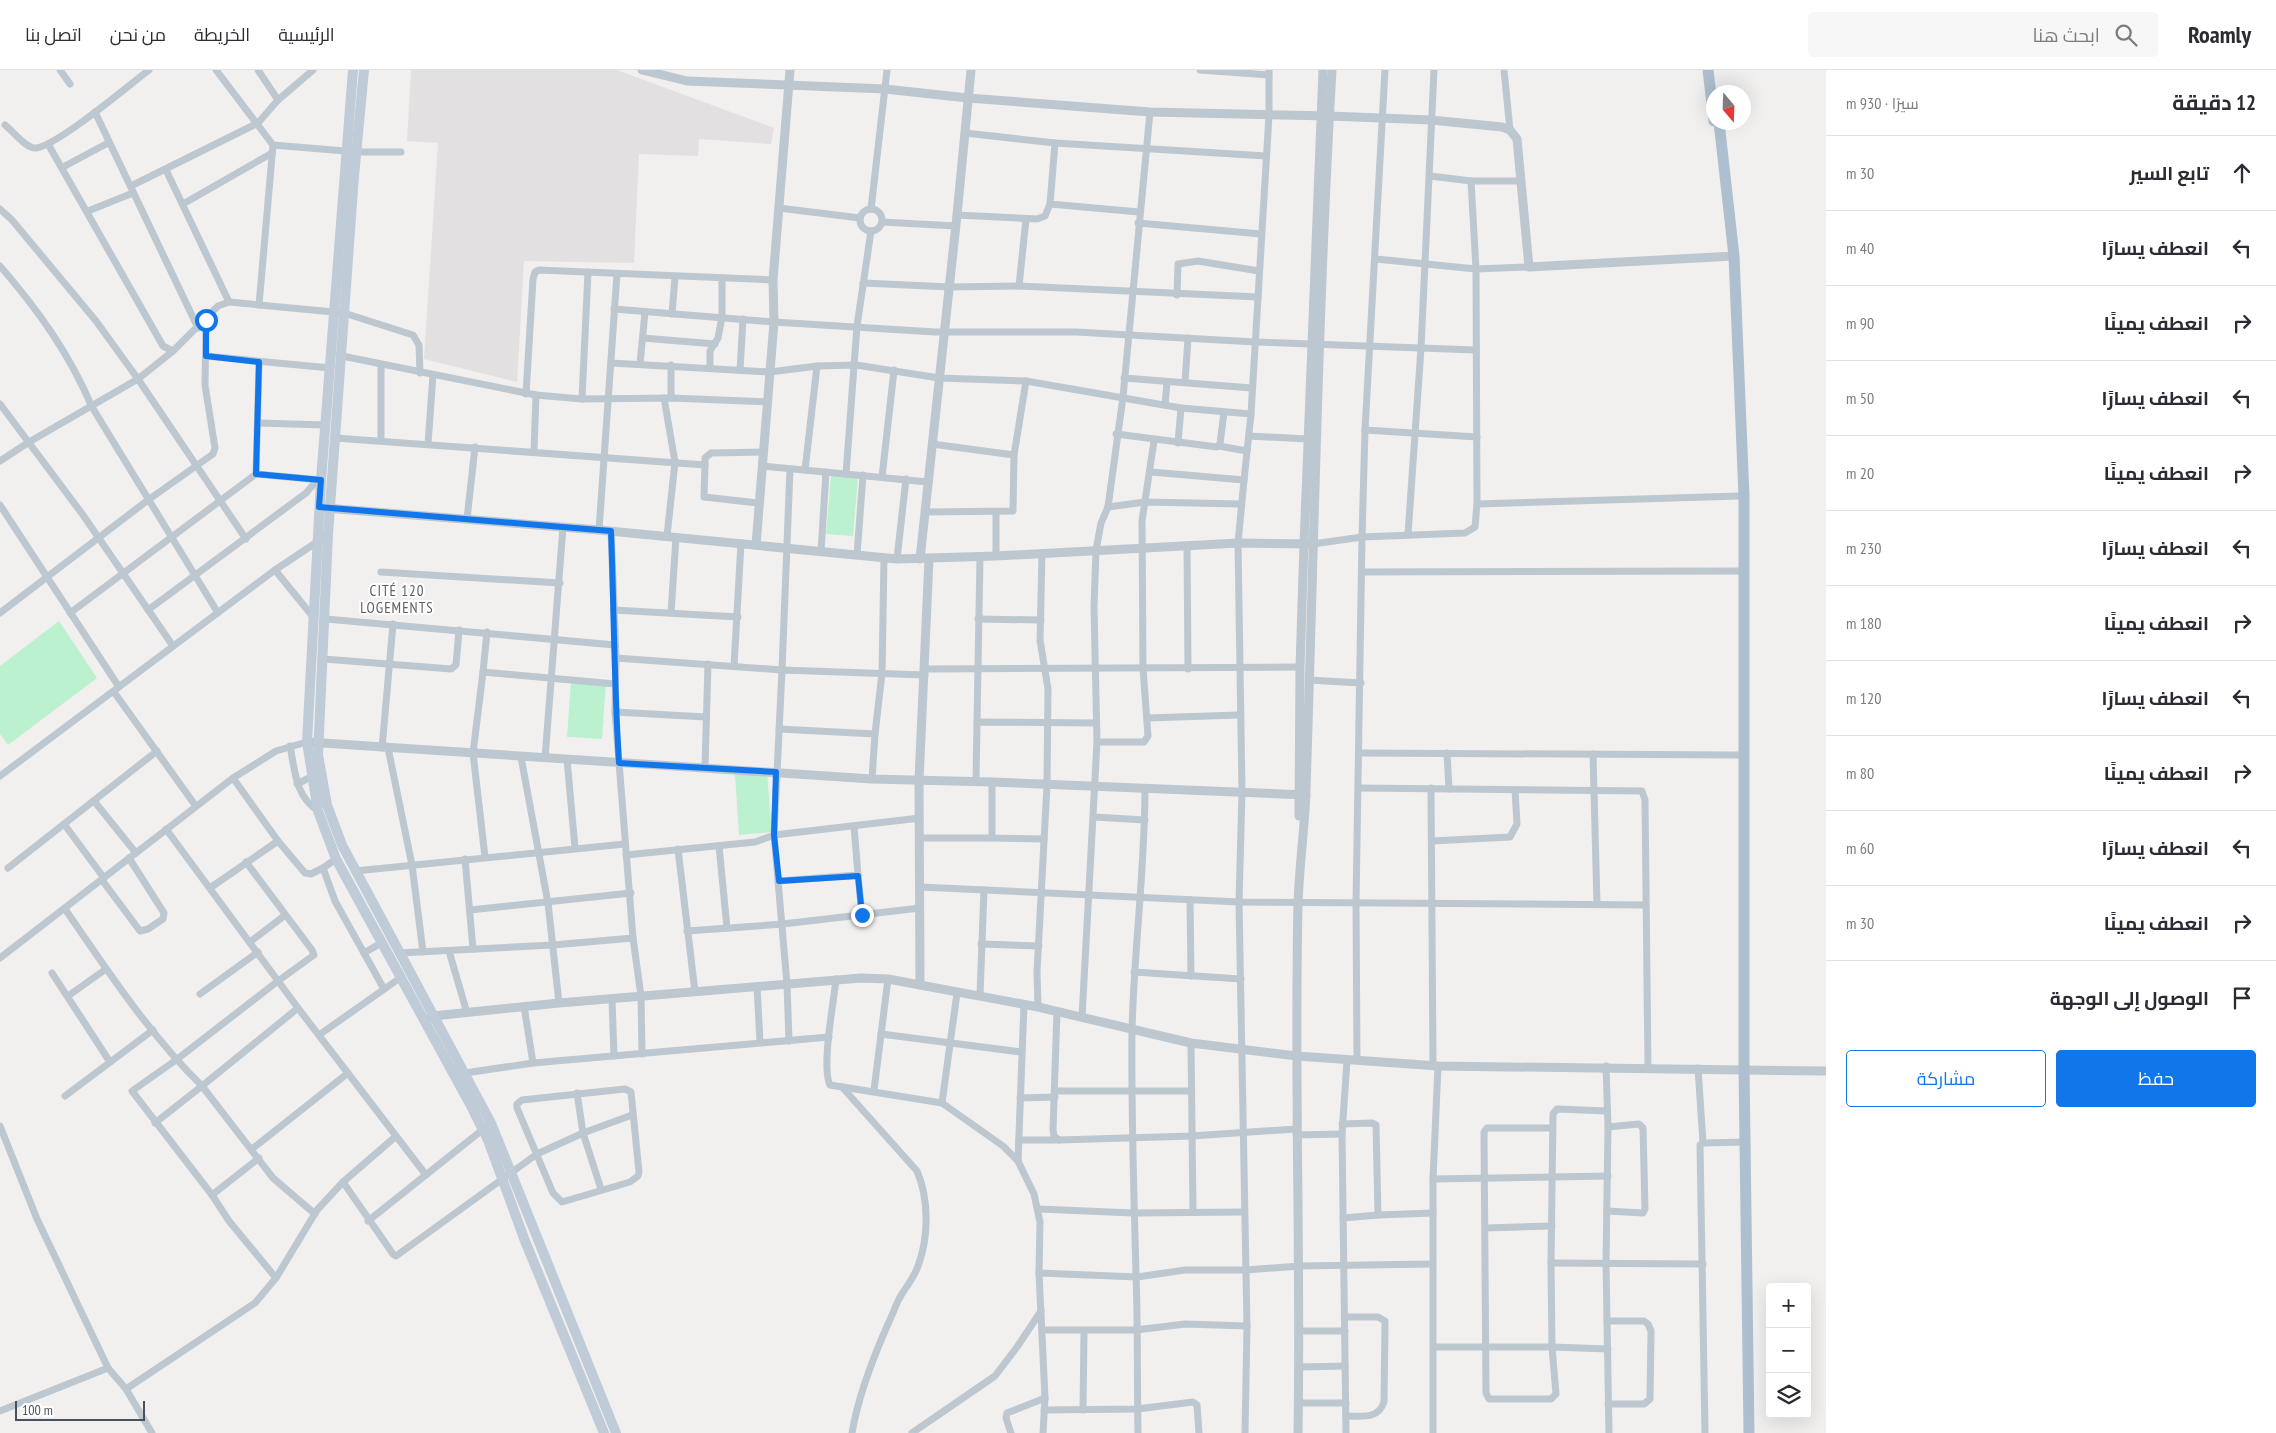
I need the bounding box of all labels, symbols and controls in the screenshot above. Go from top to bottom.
search box [1808,12,2158,57]
text: Roamly [2188,19,2251,50]
icon: search [2112,21,2140,49]
text: اتصل بنا [25,23,82,46]
text: من نحن [110,23,166,46]
text: الخريطة [194,23,250,46]
text: الرئيسية [278,23,335,46]
text: ابحث هنا [2032,23,2100,47]
north arrow [1706,85,1751,130]
text: 12 دقيقة [2172,89,2256,116]
text: سيرًا · 930 m [1846,93,1919,113]
icon: ahead [2228,159,2256,187]
text: تابع السير [2130,161,2209,185]
text: 30 m [1846,163,1874,183]
icon: left [2228,234,2256,262]
text: انعطف يسارًا [2101,236,2209,260]
text: 40 m [1846,238,1874,258]
route start [195,309,218,332]
icon: right [2228,309,2256,337]
text: انعطف يمينًا [2104,311,2209,335]
text: 90 m [1846,313,1874,333]
icon: left [2228,384,2256,412]
text: انعطف يسارًا [2101,386,2209,410]
text: 50 m [1846,388,1874,408]
icon: right [2228,459,2256,487]
text: انعطف يمينًا [2104,461,2209,485]
text: 20 m [1846,463,1874,483]
icon: left [2228,534,2256,562]
text: انعطف يسارًا [2101,536,2209,560]
text: 230 m [1846,538,1881,558]
district label: CITÉ 120 LOGEMENTS [360,581,434,617]
icon: right [2228,609,2256,637]
text: انعطف يمينًا [2104,611,2209,635]
text: 180 m [1846,613,1881,633]
icon: left [2228,684,2256,712]
text: انعطف يسارًا [2101,686,2209,710]
text: 120 m [1846,688,1881,708]
icon: right [2228,759,2256,787]
text: انعطف يمينًا [2104,761,2209,785]
text: 80 m [1846,763,1874,783]
icon: left [2228,834,2256,862]
text: انعطف يسارًا [2101,836,2209,860]
text: 60 m [1846,838,1874,858]
route end [851,904,874,927]
icon: right [2228,909,2256,937]
text: انعطف يمينًا [2104,911,2209,935]
text: 30 m [1846,913,1874,933]
icon: arrive [2228,984,2256,1012]
text: الوصول إلى الوجهة [2050,986,2209,1010]
button: مشاركة [1846,1050,2046,1107]
button: حفظ [2056,1050,2256,1107]
map controls [1766,1283,1811,1418]
button: + [1766,1283,1811,1328]
button: − [1766,1328,1811,1373]
button: layers [1766,1373,1811,1418]
scale bar [15,1398,145,1421]
text: 100 m [22,1401,53,1419]

